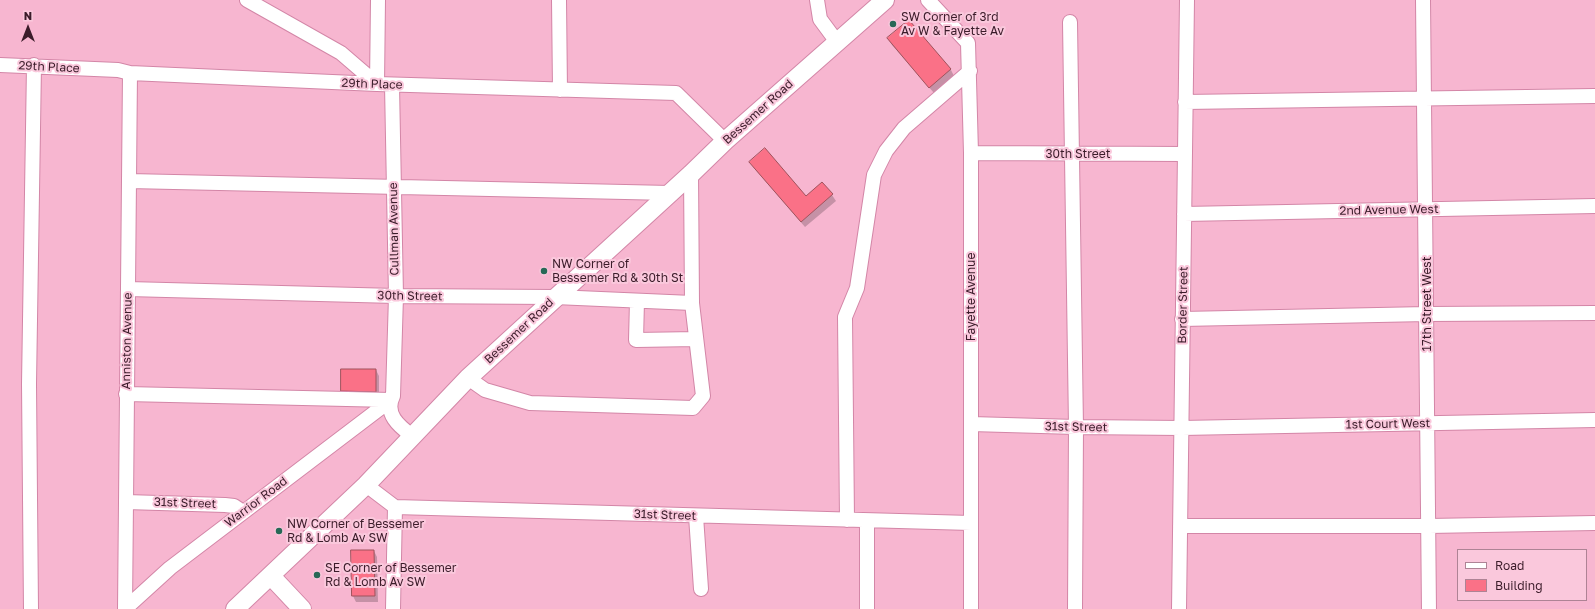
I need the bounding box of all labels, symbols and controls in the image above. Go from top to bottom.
north arrow [8,8,48,48]
text: N [24,9,32,22]
place label: SW Corner of 3rd Av W & Fayette Av [901,10,1004,38]
marker: SW Corner of 3rd Av W & Fayette Av [888,19,898,29]
street label: 29th Place [18,58,80,76]
street label: 29th Place [341,76,403,92]
street label: Bessemer Road [720,77,796,147]
street label: 30th Street [1045,147,1111,161]
street label: Cullman Avenue [386,182,402,276]
street label: 2nd Avenue West [1339,202,1439,218]
street label: Fayette Avenue [964,253,978,341]
street label: 17th Street West [1420,256,1434,352]
place label: NW Corner of Bessemer Rd & 30th St [552,257,683,285]
marker: NW Corner of Bessemer Rd & 30th St [539,266,549,276]
street label: Border Street [1175,266,1191,344]
street label: 30th Street [377,288,443,304]
street label: Anniston Avenue [119,292,135,390]
street label: Bessemer Road [481,295,557,367]
street label: 1st Court West [1346,416,1430,432]
street label: 31st Street [1045,419,1107,435]
street label: Warrior Road [222,474,290,530]
street label: 31st Street [154,495,216,511]
street label: 31st Street [634,507,696,523]
place label: NW Corner of Bessemer Rd & Lomb Av SW [287,517,424,545]
marker: NW Corner of Bessemer Rd & Lomb Av SW [274,526,284,536]
legend [1457,549,1587,601]
text: Road [1495,558,1524,573]
place label: SE Corner of Bessemer Rd & Lomb Av SW [325,561,456,589]
marker: SE Corner of Bessemer Rd & Lomb Av SW [312,570,322,580]
text: Building [1495,578,1543,593]

